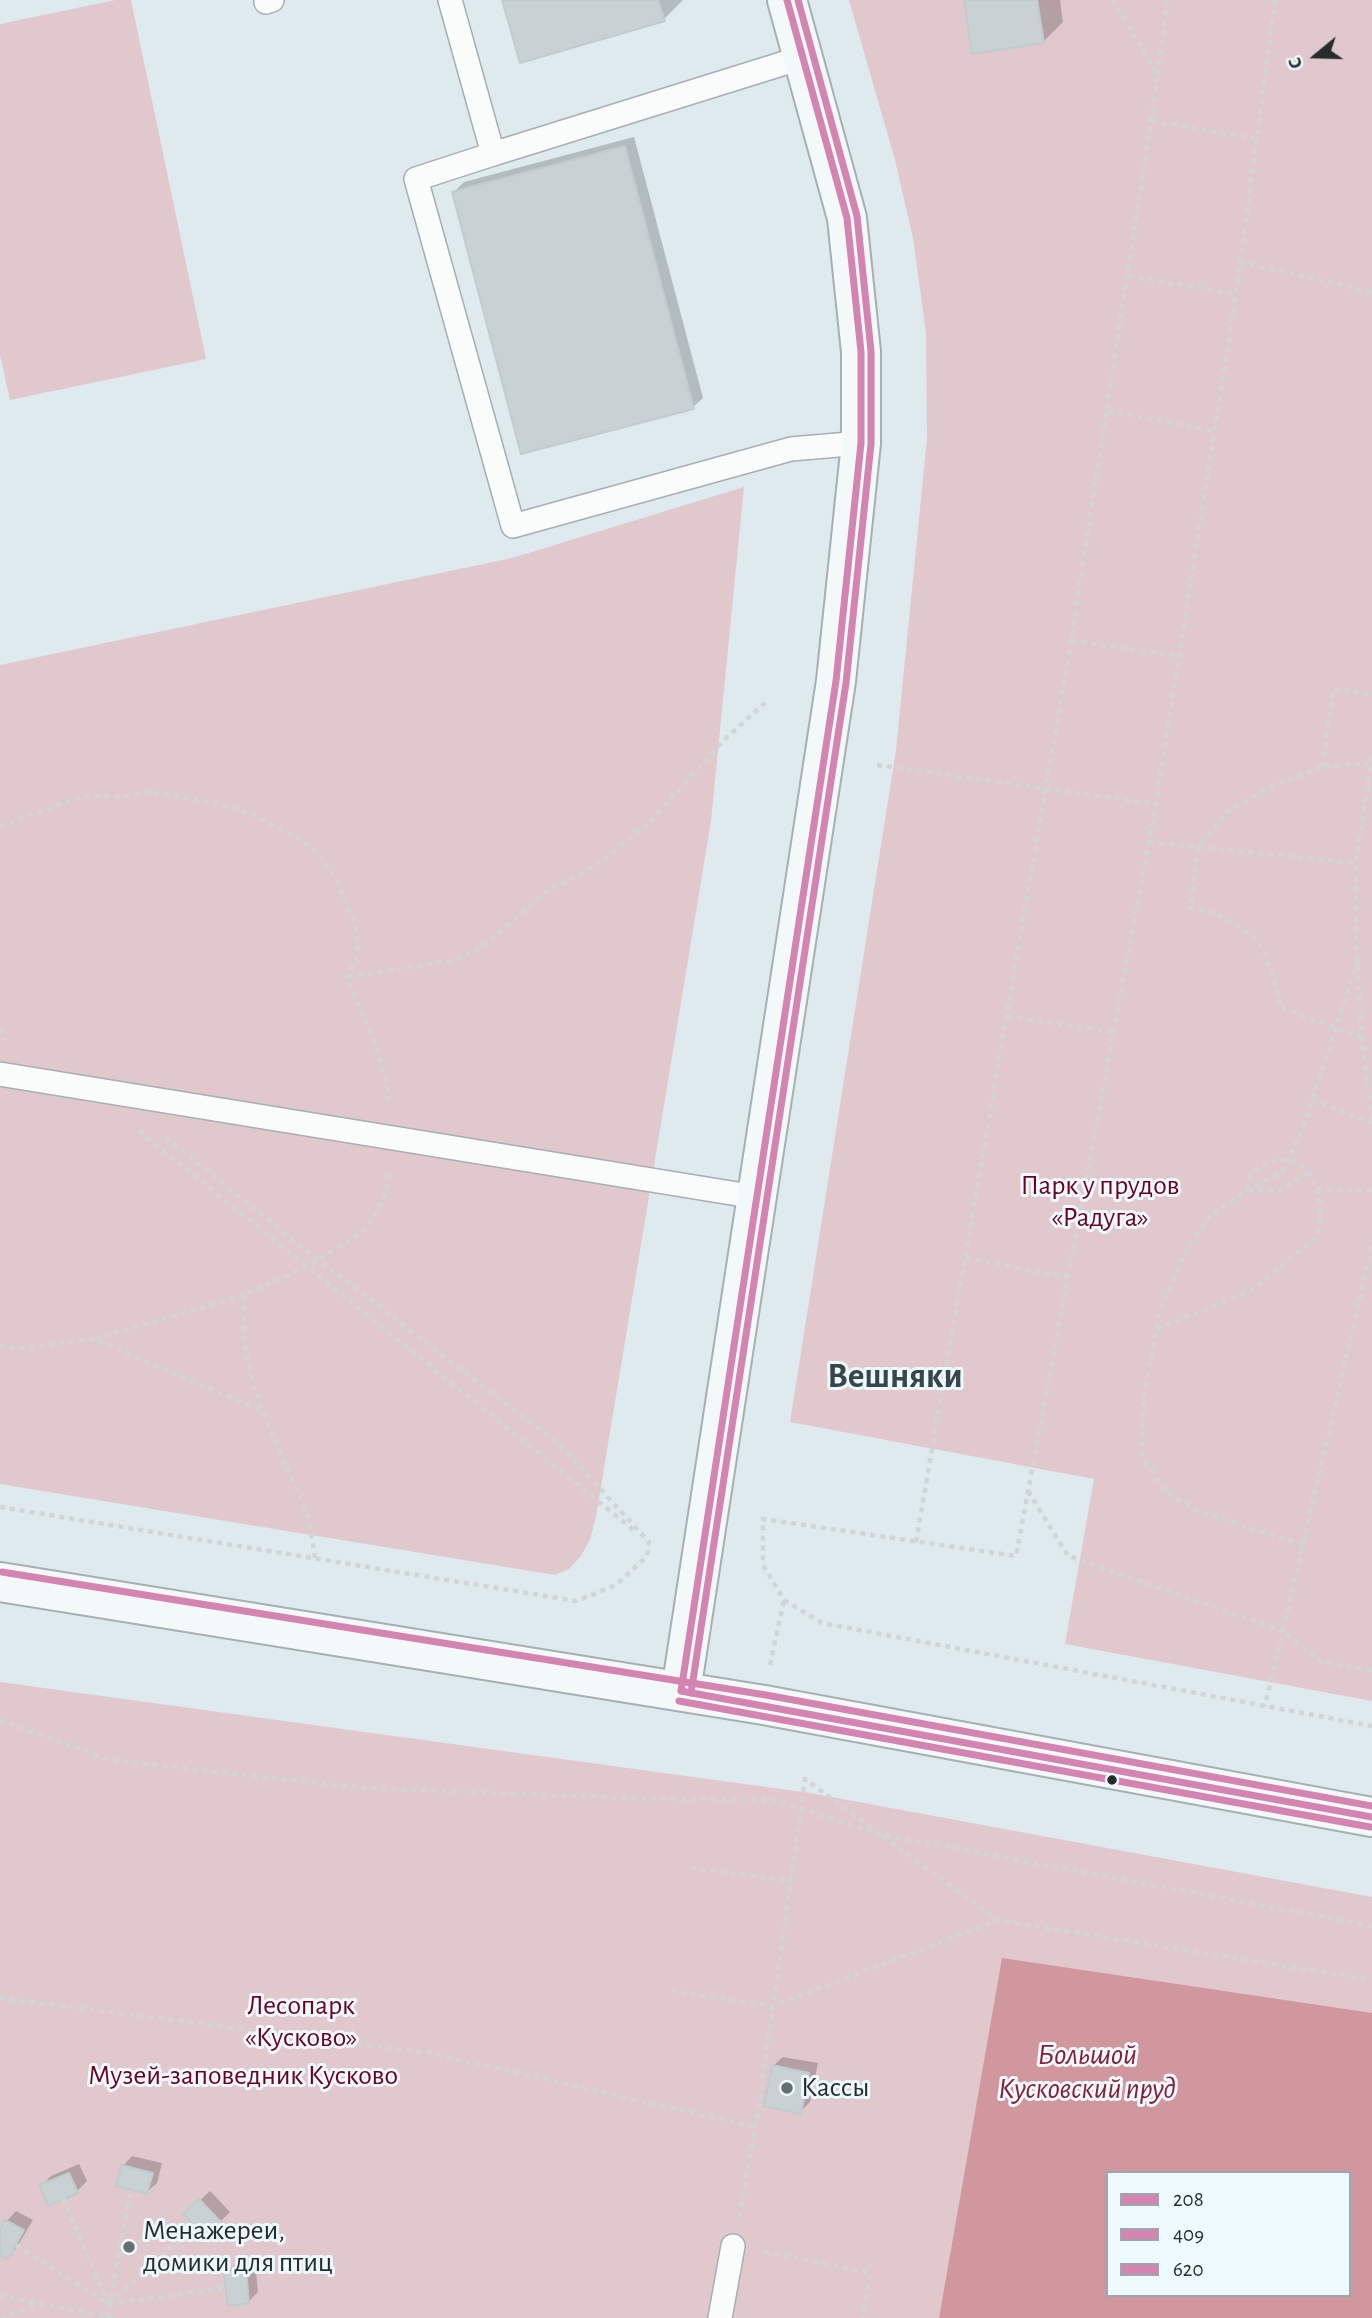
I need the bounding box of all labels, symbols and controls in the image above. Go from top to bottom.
north arrow [1281,21,1351,91]
text: С [1285,55,1306,71]
park label: Парк у прудов «Радуга» [1021,1169,1179,1235]
district label: Вешняки [827,1355,963,1397]
unlabelled marker [1105,1773,1119,1787]
park label: Лесопарк «Кусково» [245,1989,357,2055]
water label: Большой Кусковский пруд [998,2037,1176,2108]
park label: Музей-заповедник Кусково [88,2059,398,2093]
place label: Кассы [801,2071,869,2105]
marker: Кассы [779,2080,795,2096]
legend [1106,2171,1351,2297]
text: 208 [1173,2189,1204,2210]
place label: Менажереи, домики для птиц [143,2214,333,2280]
text: 409 [1173,2224,1204,2245]
marker: Менажереи, домики для птиц [121,2239,137,2255]
text: 620 [1173,2259,1204,2280]

